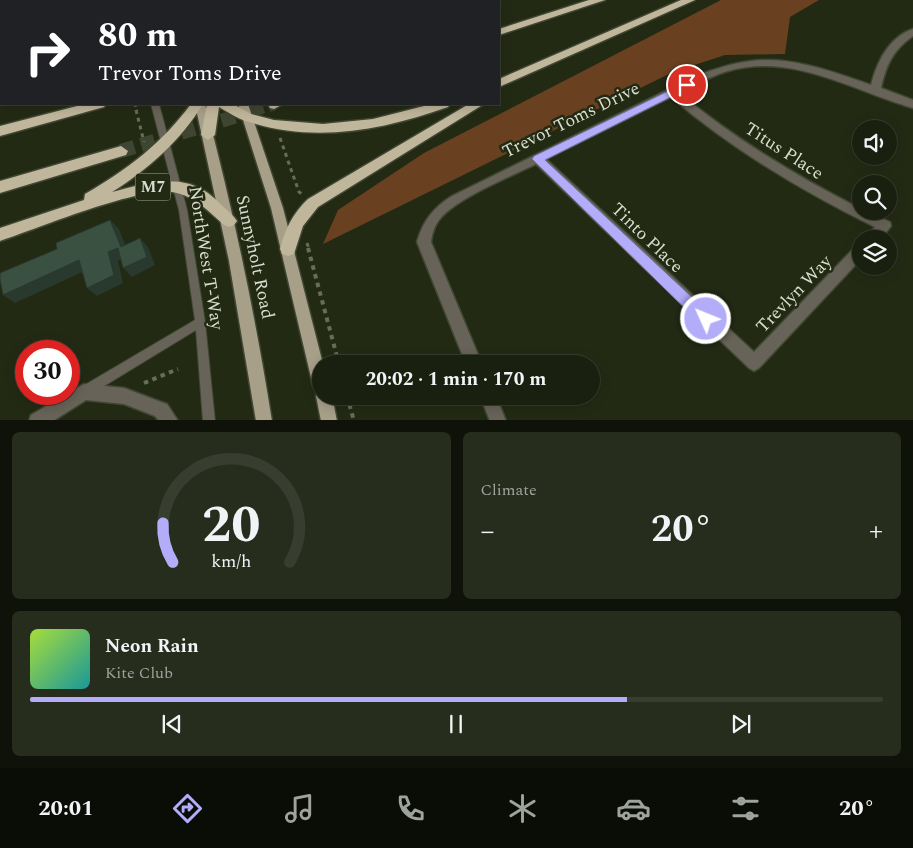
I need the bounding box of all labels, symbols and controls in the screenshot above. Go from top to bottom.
text: 80 m [98,9,178,62]
icon: right [15,20,80,85]
text: Trevor Toms Drive [98,57,282,90]
pin [666,64,708,106]
icon: arrive [673,71,701,99]
street label: Trevor Toms Drive [498,75,644,165]
street label: Titus Place [739,115,829,187]
map controls [852,120,897,275]
button: sound [852,120,897,165]
road number: M7 [136,173,170,200]
button: search [852,175,897,220]
street label: NorthWest T-Way [181,184,231,333]
street label: Sunnyholt Road [229,193,281,321]
street label: Tinto Place [605,196,689,280]
button: layers [852,230,897,275]
street label: Trevlyn Way [750,248,839,339]
position arrow [679,292,731,344]
speed limit sign: 30 [15,340,80,405]
text: 20:02 · 1 min · 170 m [366,365,546,394]
text: Climate [481,478,537,502]
text: 20 [202,486,260,565]
text: 20° [651,501,713,559]
text: − [481,510,495,553]
text: + [869,510,883,553]
text: km/h [211,548,251,575]
text: Neon Rain [105,632,199,661]
text: Kite Club [105,661,173,685]
icon: previous [158,710,186,738]
icon: pause [442,710,470,738]
icon: next [727,710,755,738]
icon: directions [170,791,205,826]
icon: music [282,791,317,826]
icon: phone [393,791,428,826]
icon: climate [505,791,540,826]
icon: car [616,791,651,826]
icon: filters [728,791,763,826]
text: 20:01 [38,792,94,825]
text: 20° [839,792,875,825]

